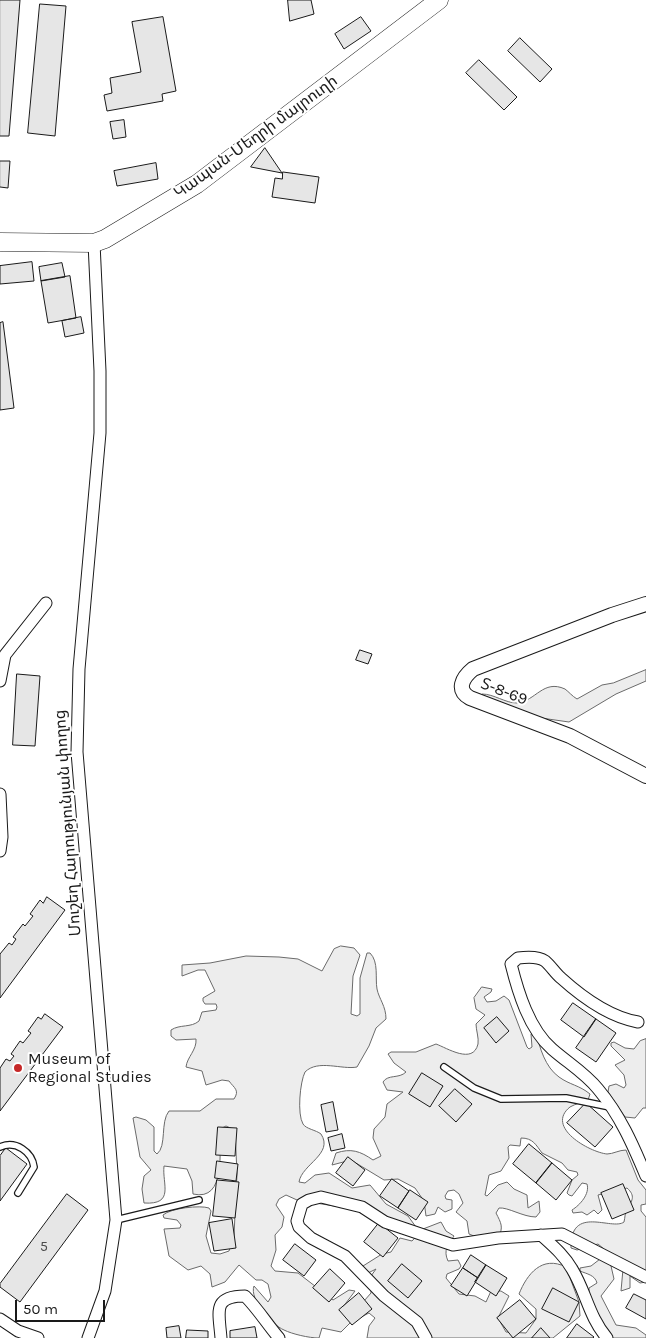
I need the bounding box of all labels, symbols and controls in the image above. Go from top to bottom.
street label: Կապան-Մեղրի մայրուղի [171,71,341,203]
street label: Տ-8-69 [478,674,530,710]
street label: Մուշեղ Հարությունյան փողոց [50,709,86,937]
place label: Museum of Regional Studies [28,1049,152,1087]
marker: Museum of Regional Studies [12,1062,24,1074]
house number: 5 [40,1239,48,1255]
scale bar [18,1290,108,1322]
text: 50 m [23,1300,58,1318]

